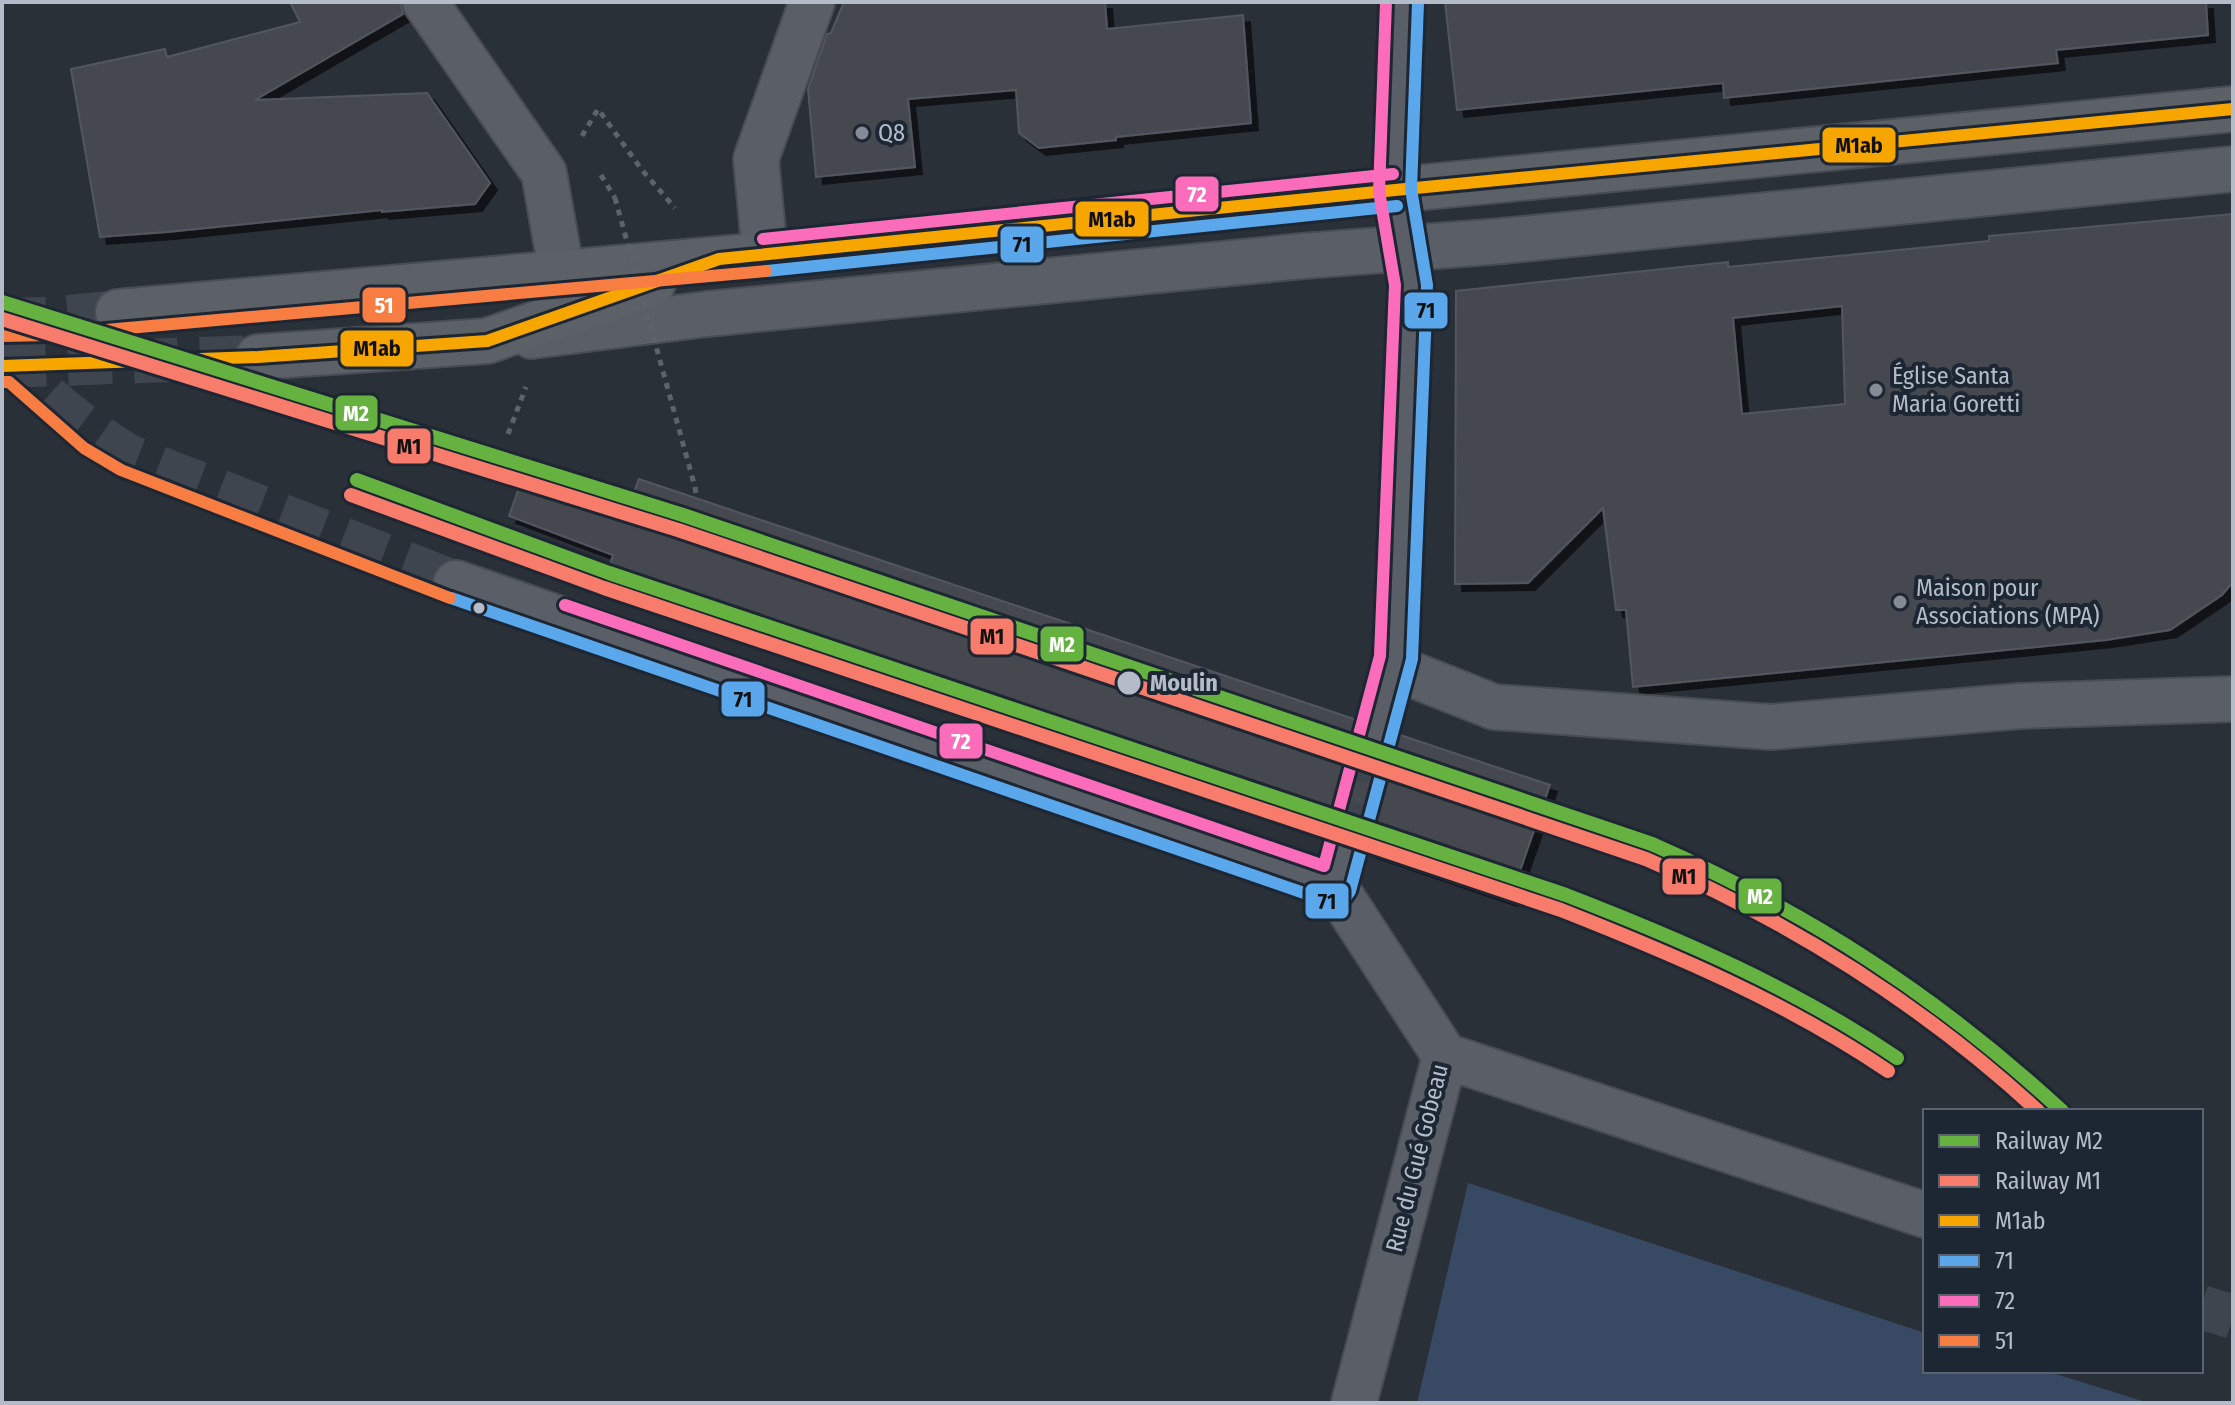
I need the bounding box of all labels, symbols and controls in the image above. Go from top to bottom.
place label: Q8 [878,119,905,147]
marker: Q8 [853,124,871,142]
line badge: M1ab [1821,126,1897,164]
text: M1ab [1835,132,1883,159]
line badge: 72 [1174,175,1220,213]
text: 72 [1187,181,1207,208]
line badge: M1ab [1074,200,1150,238]
text: M1ab [1088,206,1136,233]
line badge: 71 [999,225,1045,264]
text: 71 [1013,231,1031,258]
line badge: 51 [361,286,407,324]
line badge: 71 [1403,291,1449,330]
text: 51 [375,292,393,319]
text: 71 [1417,297,1435,324]
line badge: M1ab [339,329,415,368]
text: M1ab [353,335,401,362]
place label: Église Santa Maria Goretti [1892,361,2020,418]
marker: Église Santa Maria Goretti [1867,381,1885,399]
line badge: M2 [334,394,379,432]
text: M2 [343,400,369,427]
line badge: M1 [386,427,432,465]
text: M1 [397,433,421,460]
place label: Maison pour Associations (MPA) [1916,574,2100,630]
marker: Maison pour Associations (MPA) [1891,593,1909,611]
unlabelled marker [471,600,487,616]
line badge: M1 [969,617,1015,656]
text: M1 [980,623,1004,650]
line badge: M2 [1039,625,1085,663]
text: M2 [1049,631,1075,658]
marker: Moulin [1115,669,1143,697]
place label: Moulin [1150,669,1218,697]
line badge: 71 [720,680,766,718]
text: 71 [734,686,752,713]
line badge: 72 [938,722,984,760]
text: 72 [951,728,971,755]
line badge: M1 [1661,857,1707,896]
text: M1 [1672,863,1696,890]
line badge: M2 [1737,877,1783,915]
line badge: 71 [1304,882,1350,920]
text: M2 [1747,883,1773,910]
text: 71 [1318,888,1336,915]
street label: Rue du Gué Gobeau [1380,1061,1454,1255]
legend [1923,1109,2203,1373]
text: Railway M2 [1995,1127,2103,1155]
text: Railway M1 [1995,1167,2101,1195]
text: M1ab [1995,1207,2046,1235]
text: 71 [1995,1247,2014,1275]
text: 72 [1995,1287,2015,1315]
text: 51 [1995,1327,2014,1355]

